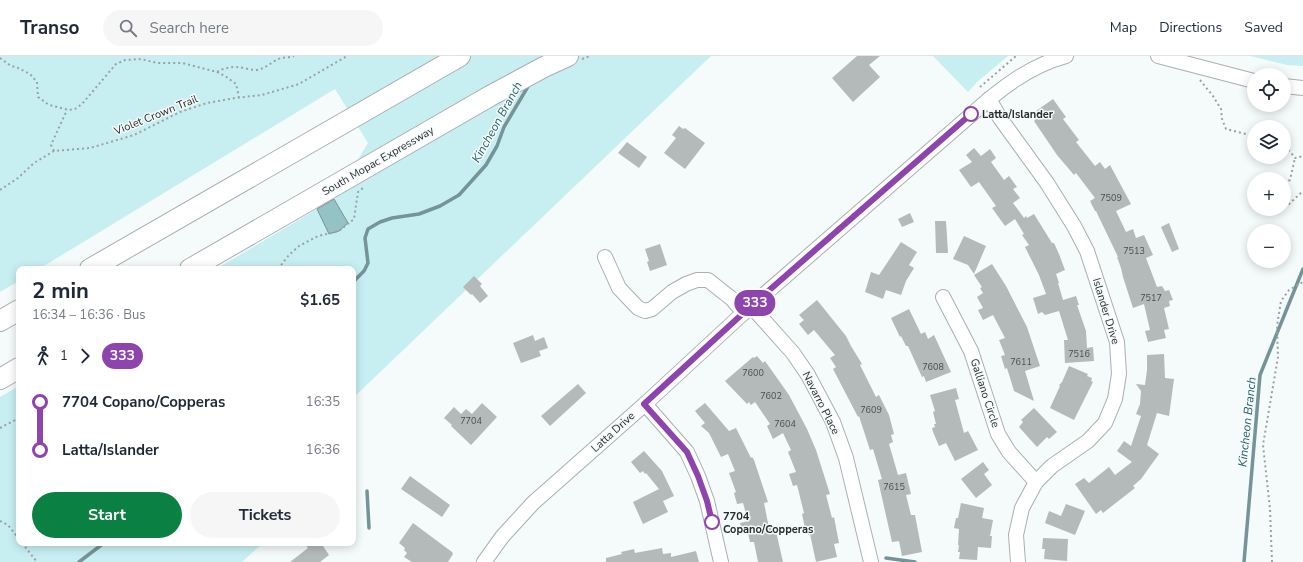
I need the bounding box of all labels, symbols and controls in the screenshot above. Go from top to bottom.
search box [103,10,383,46]
text: Transo [20,15,79,41]
icon: search [117,17,139,39]
text: Search here [149,18,229,38]
text: Map [1110,18,1137,37]
text: Directions [1159,18,1222,37]
text: Saved [1244,18,1283,37]
map controls [1247,68,1291,268]
button: locate [1247,68,1291,112]
water label: Kincheon Branch [468,78,526,165]
street label: Violet Crown Trail [111,91,201,139]
marker: Latta/Islander [963,106,979,122]
place label: Latta/Islander [982,107,1054,122]
button: layers [1247,120,1291,164]
street label: South Mopac Expressway [319,123,437,199]
button: + [1247,172,1291,216]
house number: 7509 [1100,192,1122,204]
button: − [1247,224,1291,268]
house number: 7513 [1123,245,1145,257]
text: 2 min [32,276,89,306]
street label: Islander Drive [1089,276,1123,346]
text: $1.65 [300,290,340,310]
line badge: 333 [732,290,778,316]
house number: 7517 [1140,292,1162,304]
text: 333 [742,293,768,312]
text: 16:34 – 16:36 · Bus [32,306,146,324]
icon: walk [32,345,54,367]
icon: forward [74,345,96,367]
text: 333 [110,346,135,365]
text: 1 [60,347,68,365]
house number: 7516 [1068,348,1090,360]
house number: 7611 [1010,356,1032,368]
street label: Galliano Circle [967,357,1003,430]
house number: 7608 [922,361,944,373]
house number: 7600 [742,367,764,379]
street label: Navarro Place [799,369,843,437]
water label: Kincheon Branch [1234,376,1260,468]
house number: 7602 [760,390,782,402]
text: 7704 Copano/Copperas [62,392,225,412]
text: 16:35 [306,393,340,411]
house number: 7609 [860,404,882,416]
street label: Latta Drive [588,408,638,456]
house number: 7704 [460,415,482,427]
house number: 7604 [774,418,796,430]
text: Latta/Islander [62,440,159,460]
text: 16:36 [306,441,340,459]
house number: 7615 [883,481,905,493]
button: Start [32,492,182,538]
button: Tickets [190,492,340,538]
place label: 7704 Copano/Copperas [723,509,813,537]
marker: 7704 Copano/Copperas [704,514,720,530]

